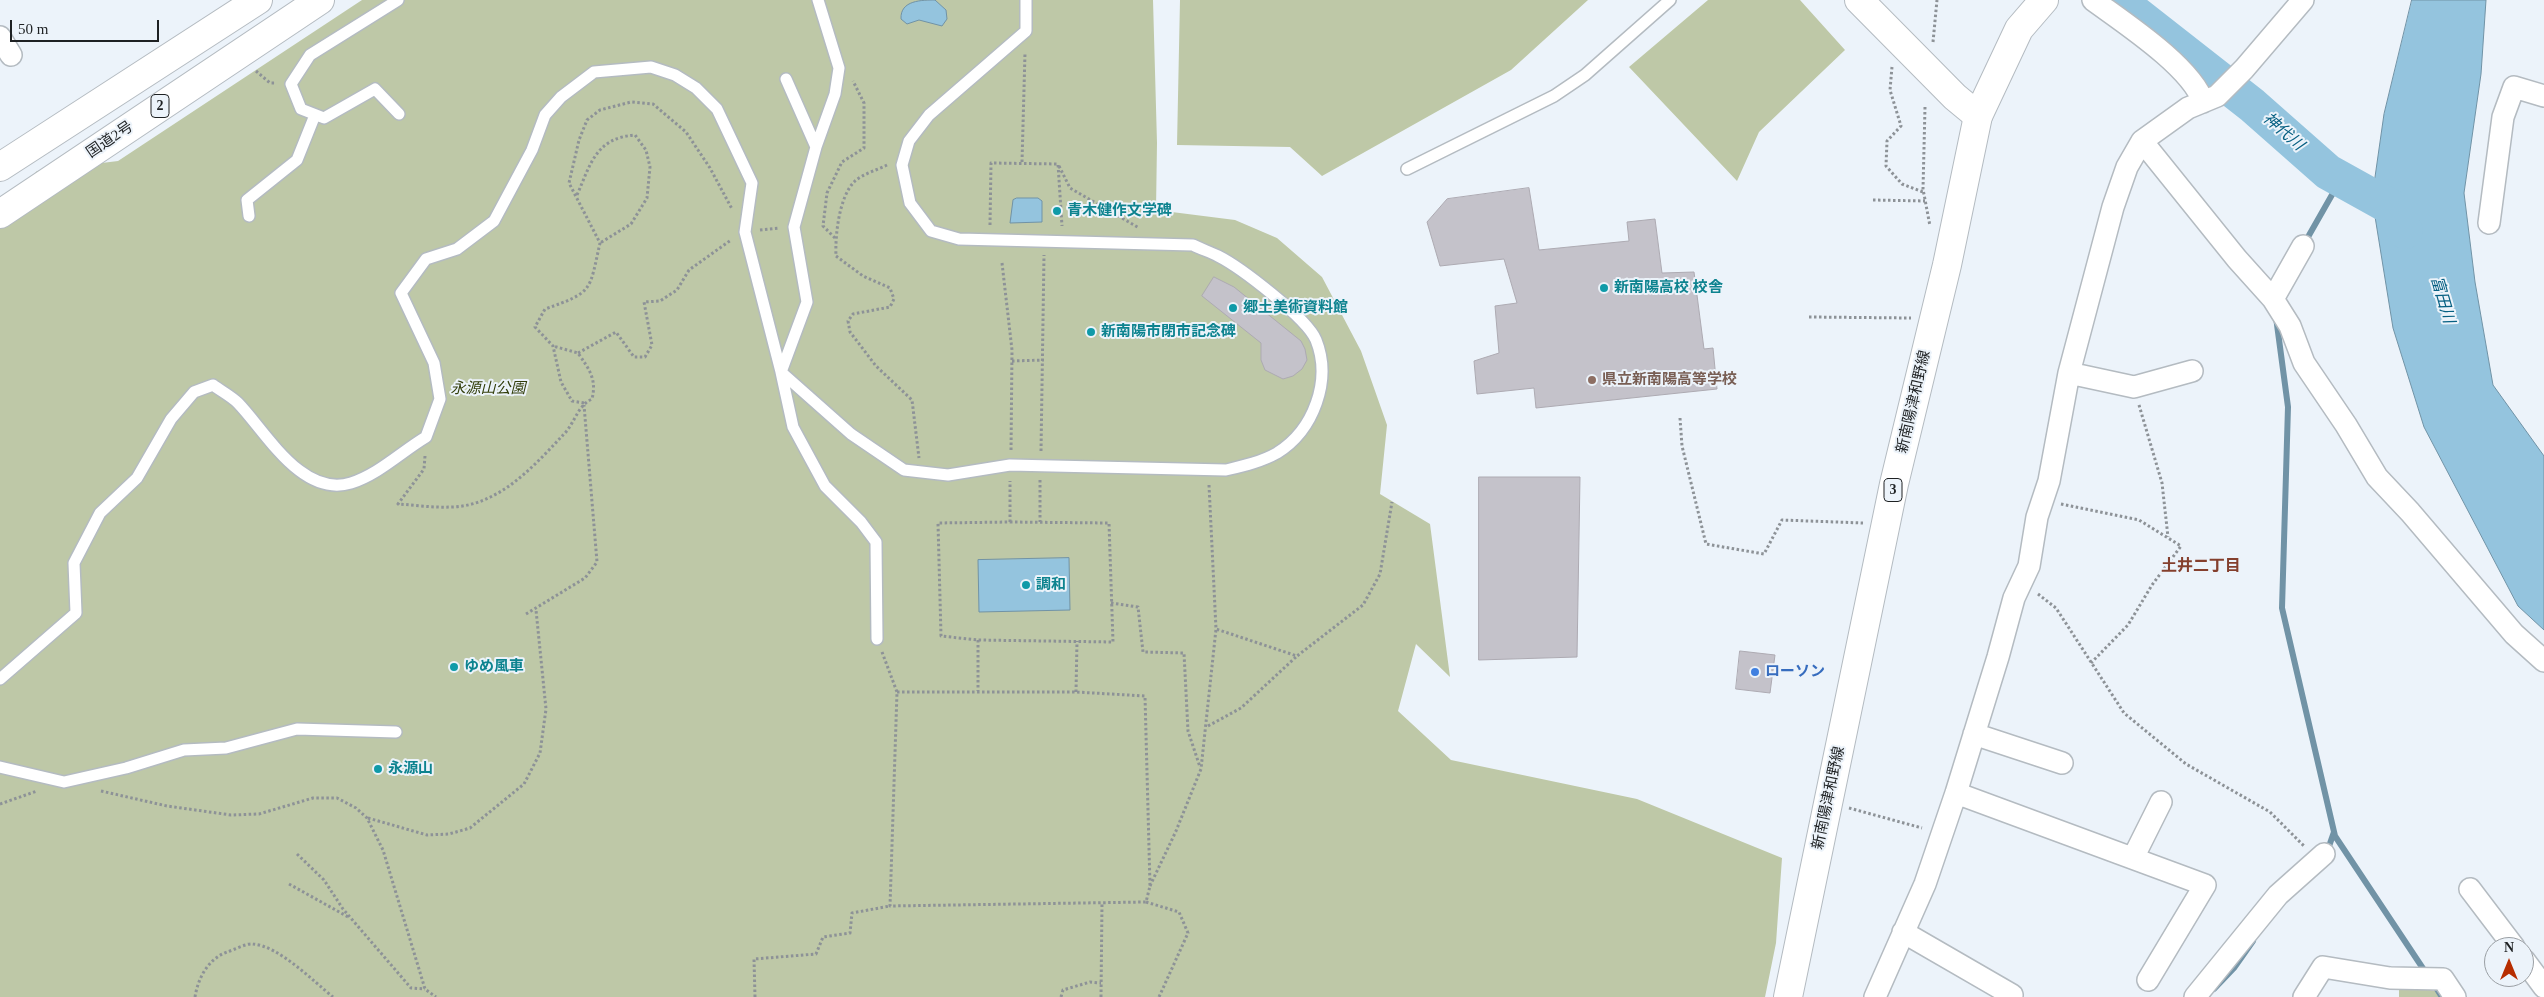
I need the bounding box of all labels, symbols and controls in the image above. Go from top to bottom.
scale bar [12,10,161,42]
text: 50 m [18,21,48,37]
road number: 2 [151,94,169,118]
water label: 神代川 [2259,109,2307,155]
street label: 国道2号 [83,118,137,162]
place label: 青木健作文学碑 [1067,202,1172,220]
marker: 青木健作文学碑 [1051,205,1063,217]
water label: 富田川 [2426,274,2458,326]
place label: 新南陽高校 校舎 [1614,279,1723,297]
marker: 新南陽高校 校舎 [1598,282,1610,294]
place label: 郷土美術資料館 [1243,299,1348,317]
marker: 郷土美術資料館 [1227,302,1239,314]
place label: 新南陽市閉市記念碑 [1101,323,1236,341]
marker: 新南陽市閉市記念碑 [1085,326,1097,338]
street label: 新南陽津和野線 [1893,349,1935,455]
place label: 県立新南陽高等学校 [1602,371,1737,389]
marker: 県立新南陽高等学校 [1586,374,1598,386]
park label: 永源山公園 [451,380,525,398]
road number: 3 [1884,478,1902,502]
district label: 土井二丁目 [2161,557,2241,577]
place label: 調和 [1036,576,1066,594]
marker: 調和 [1020,579,1032,591]
place label: ゆめ風車 [464,658,524,676]
marker: ゆめ風車 [448,661,460,673]
place label: ローソン [1765,663,1825,681]
marker: ローソン [1749,666,1761,678]
street label: 新南陽津和野線 [1809,745,1849,851]
place label: 永源山 [388,760,433,778]
marker: 永源山 [372,763,384,775]
north arrow [2484,937,2534,987]
text: N [2504,940,2514,955]

